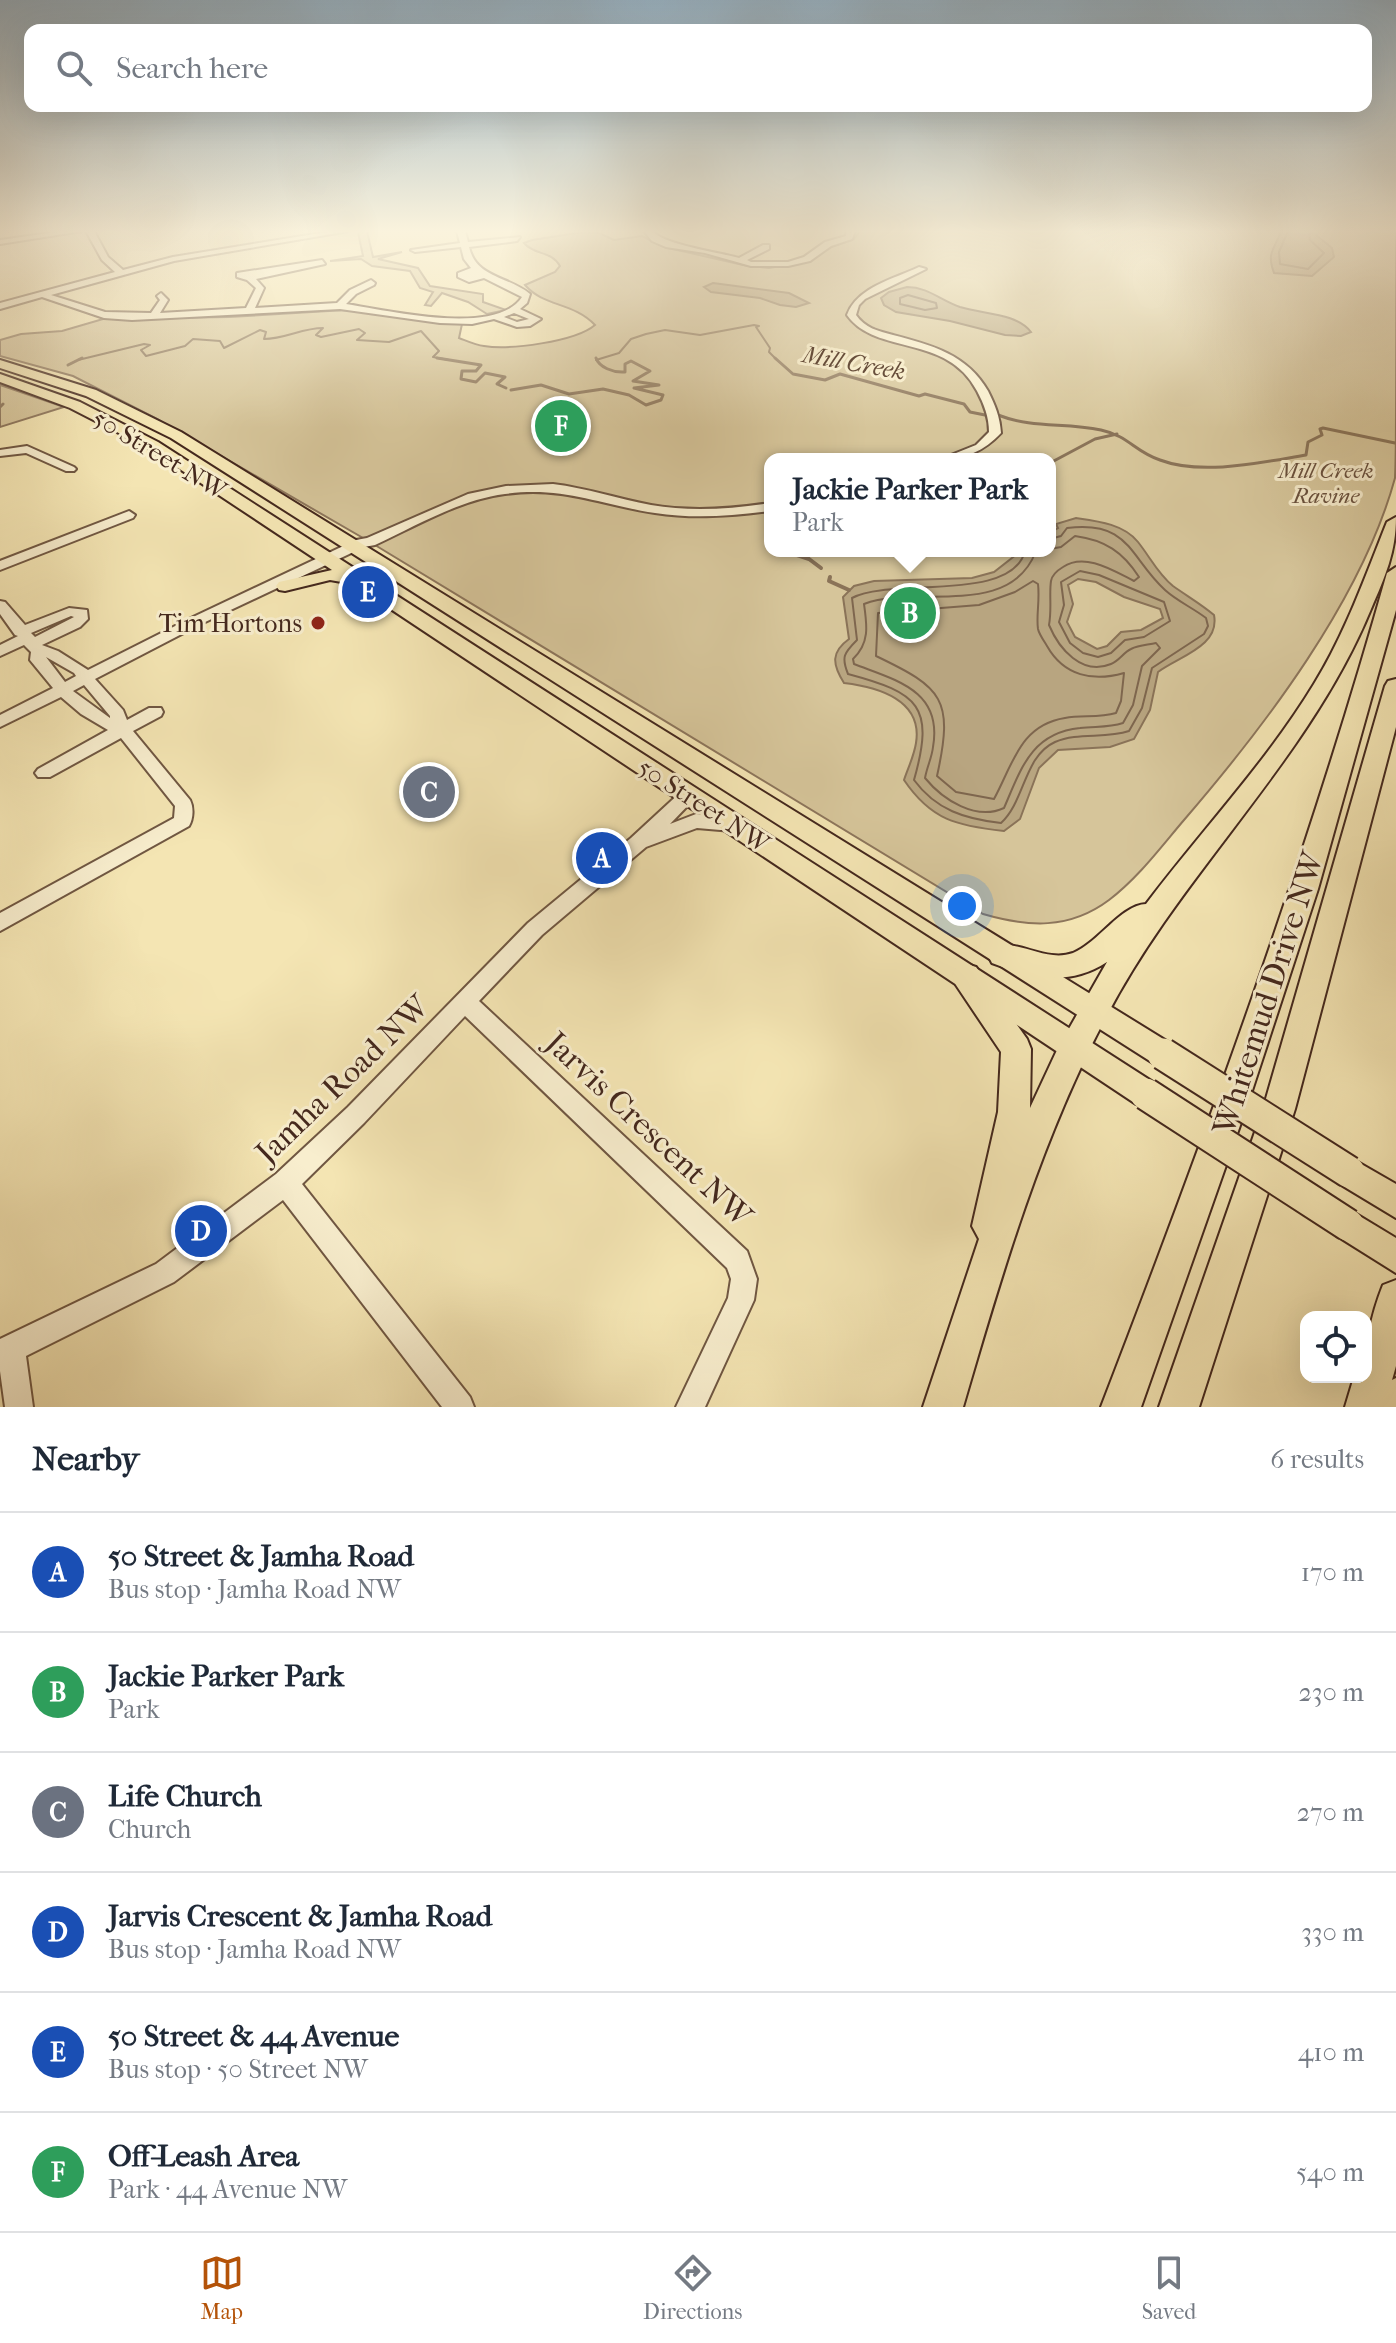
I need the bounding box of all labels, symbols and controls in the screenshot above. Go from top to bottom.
search box [24,24,1372,112]
icon: search [52,46,96,90]
text: Search here [116,51,268,86]
water label: Mill Creek [798,340,908,386]
pin: F [535,396,587,456]
street label: 50 Street NW [87,402,234,507]
popup [764,453,1056,557]
park label: Mill Creek Ravine [1276,458,1374,509]
text: Jackie Parker Park [792,472,1028,507]
text: Park [792,507,844,538]
pin: E [342,562,394,622]
pin: B [884,583,936,643]
place label: Tim Hortons [159,608,302,639]
marker: Tim Hortons [309,614,327,632]
street label: 50 Street NW [632,751,777,860]
pin: C [403,762,455,822]
pin: A [576,828,628,888]
street label: Whitemud Drive NW [1205,846,1332,1140]
your location [942,886,982,926]
street label: Jamha Road NW [246,986,438,1173]
street label: Jarvis Crescent NW [536,1022,761,1236]
pin: D [175,1201,227,1261]
map controls [1300,1311,1372,1383]
button: locate [1300,1311,1372,1383]
text: Nearby [32,1439,139,1479]
text: 6 results [1270,1444,1364,1475]
text: 50 Street & Jamha Road [108,1539,414,1574]
text: A [50,1557,66,1588]
text: 170 m [1301,1557,1364,1588]
text: Bus stop · Jamha Road NW [108,1574,401,1605]
text: Jackie Parker Park [108,1659,344,1694]
text: B [50,1677,66,1708]
text: 230 m [1298,1677,1364,1708]
text: Park [108,1694,160,1725]
text: Life Church [108,1779,262,1814]
text: C [49,1797,67,1828]
text: 270 m [1297,1797,1364,1828]
text: Church [108,1814,191,1845]
text: Jarvis Crescent & Jamha Road [108,1899,492,1934]
text: D [48,1917,68,1948]
text: 330 m [1301,1917,1364,1948]
text: Bus stop · Jamha Road NW [108,1934,401,1965]
text: 50 Street & 44 Avenue [108,2019,399,2054]
text: E [50,2037,66,2068]
text: 410 m [1298,2037,1364,2068]
text: Bus stop · 50 Street NW [108,2054,368,2085]
text: Off-Leash Area [108,2139,299,2174]
text: F [51,2157,65,2188]
text: 540 m [1296,2157,1364,2188]
text: Park · 44 Avenue NW [108,2174,347,2205]
tab: Map [200,2251,244,2325]
tab: Directions [643,2251,742,2325]
tab: Saved [1142,2251,1196,2325]

